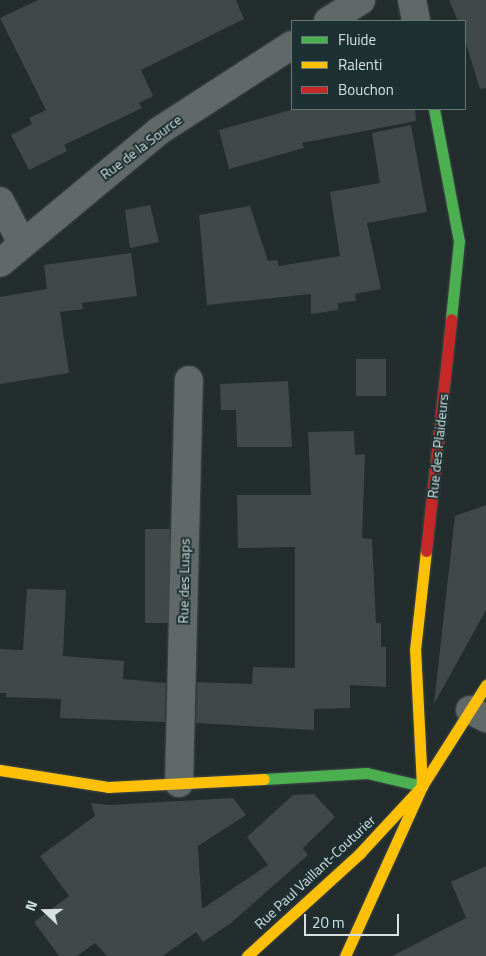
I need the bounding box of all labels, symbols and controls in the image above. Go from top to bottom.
legend [291,20,466,110]
text: Fluide [338,28,376,51]
text: Ralenti [338,53,382,76]
text: Bouchon [338,78,394,101]
street label: Rue de la Source [97,111,185,183]
street label: Rue des Plaideurs [424,393,452,499]
street label: Rue des Luaps [175,538,193,624]
street label: Rue Paul Vaillant-Couturier [251,812,379,932]
north arrow [20,886,70,936]
text: N [19,897,42,914]
scale bar [306,904,401,936]
text: 20 m [312,911,345,934]

